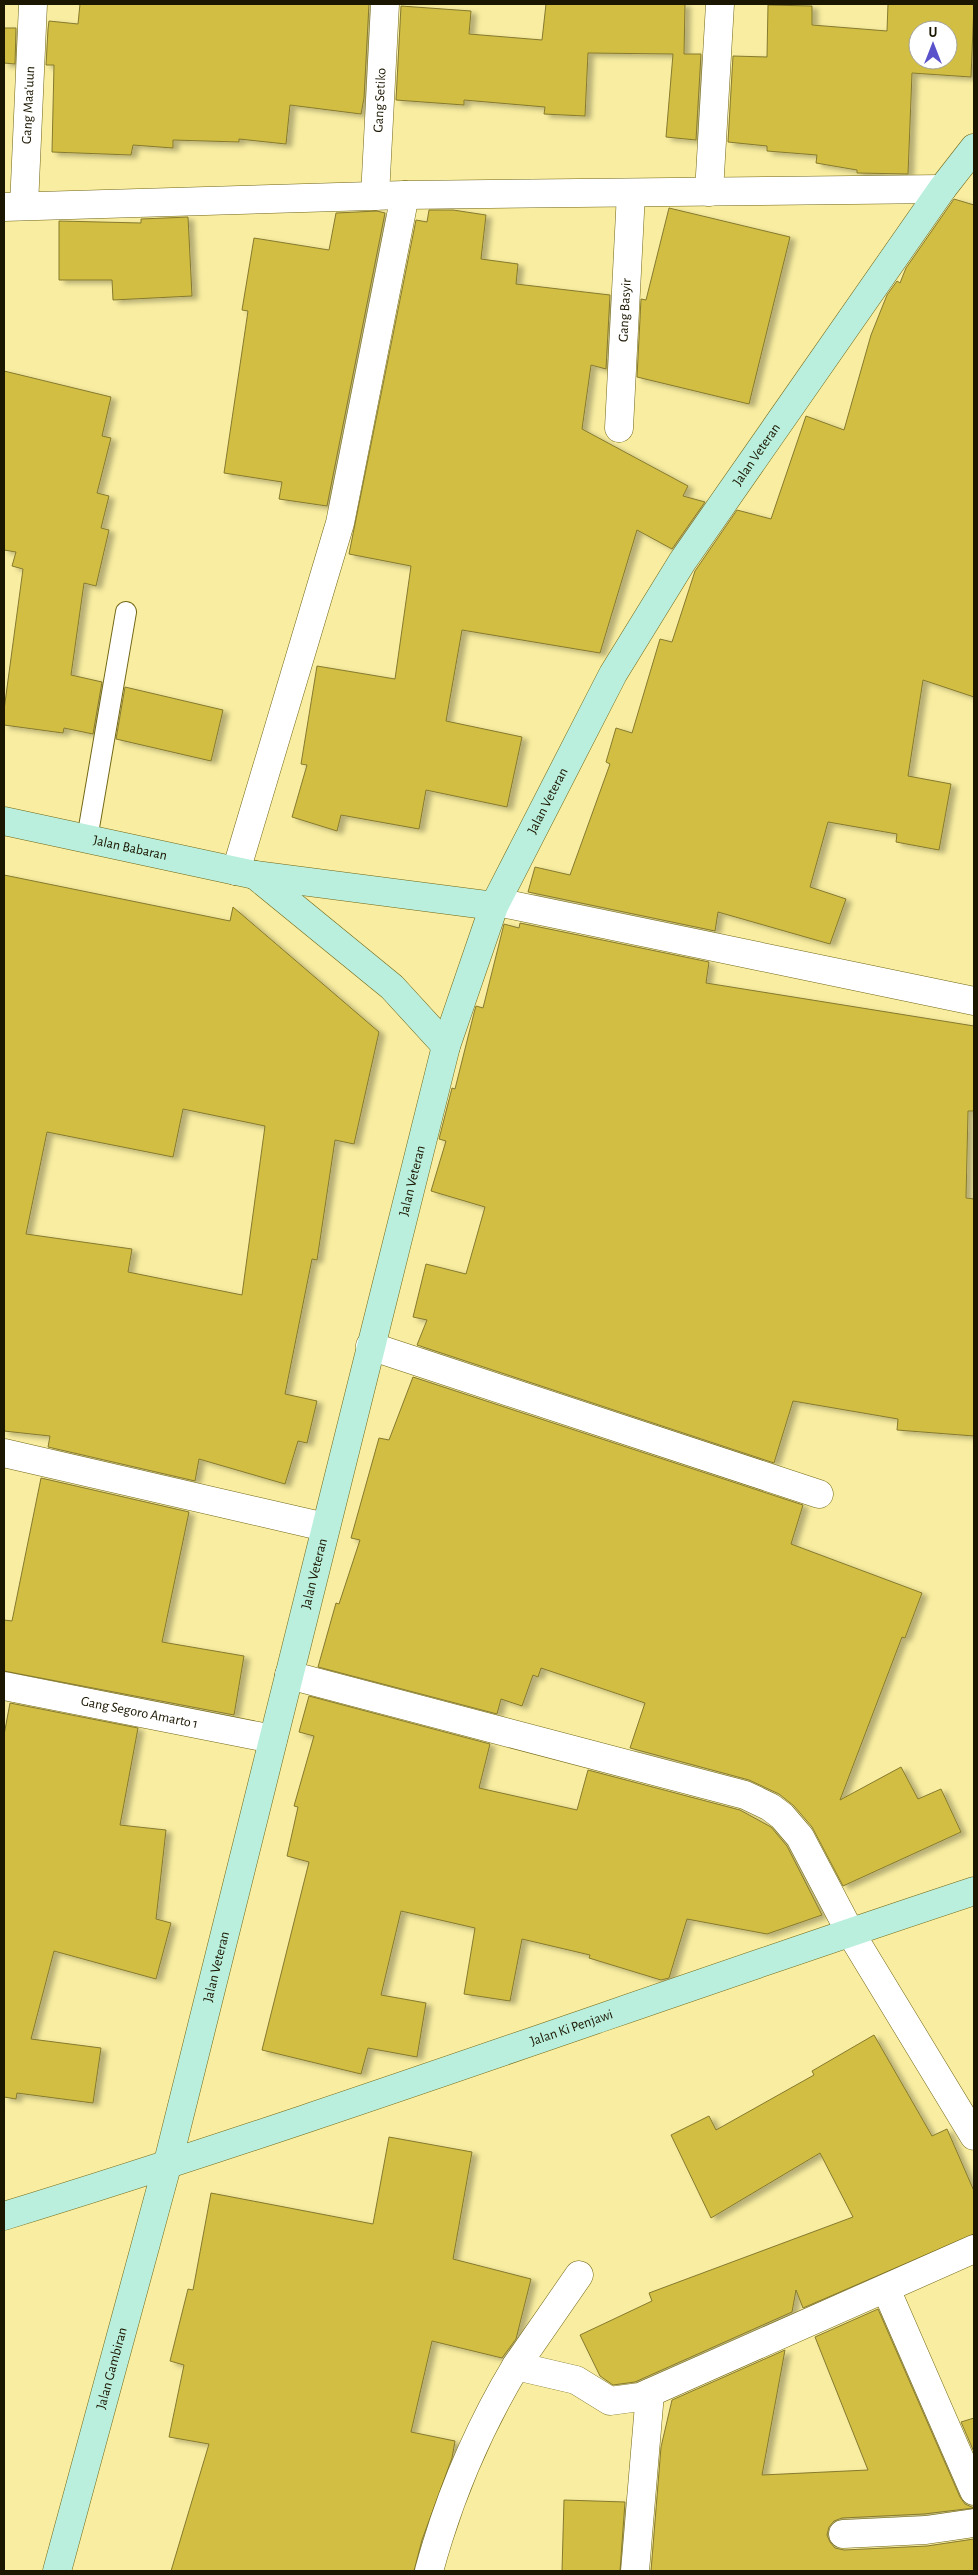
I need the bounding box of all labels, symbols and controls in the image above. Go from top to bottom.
north arrow [908,20,958,70]
text: U [929,26,938,40]
street label: Gang Maa'uun [20,66,37,144]
street label: Gang Setiko [371,67,389,133]
street label: Gang Basyir [616,277,634,343]
street label: Jalan Veteran [730,421,783,488]
street label: Jalan Veteran [525,766,571,836]
street label: Jalan Babaran [92,833,168,863]
street label: Jalan Veteran [397,1144,428,1218]
street label: Jalan Veteran [299,1537,330,1611]
street label: Gang Segoro Amarto 1 [80,1694,199,1731]
street label: Jalan Veteran [201,1930,232,2004]
street label: Jalan Ki Penjawi [528,2007,615,2049]
street label: Jalan Gambiran [94,2326,130,2411]

